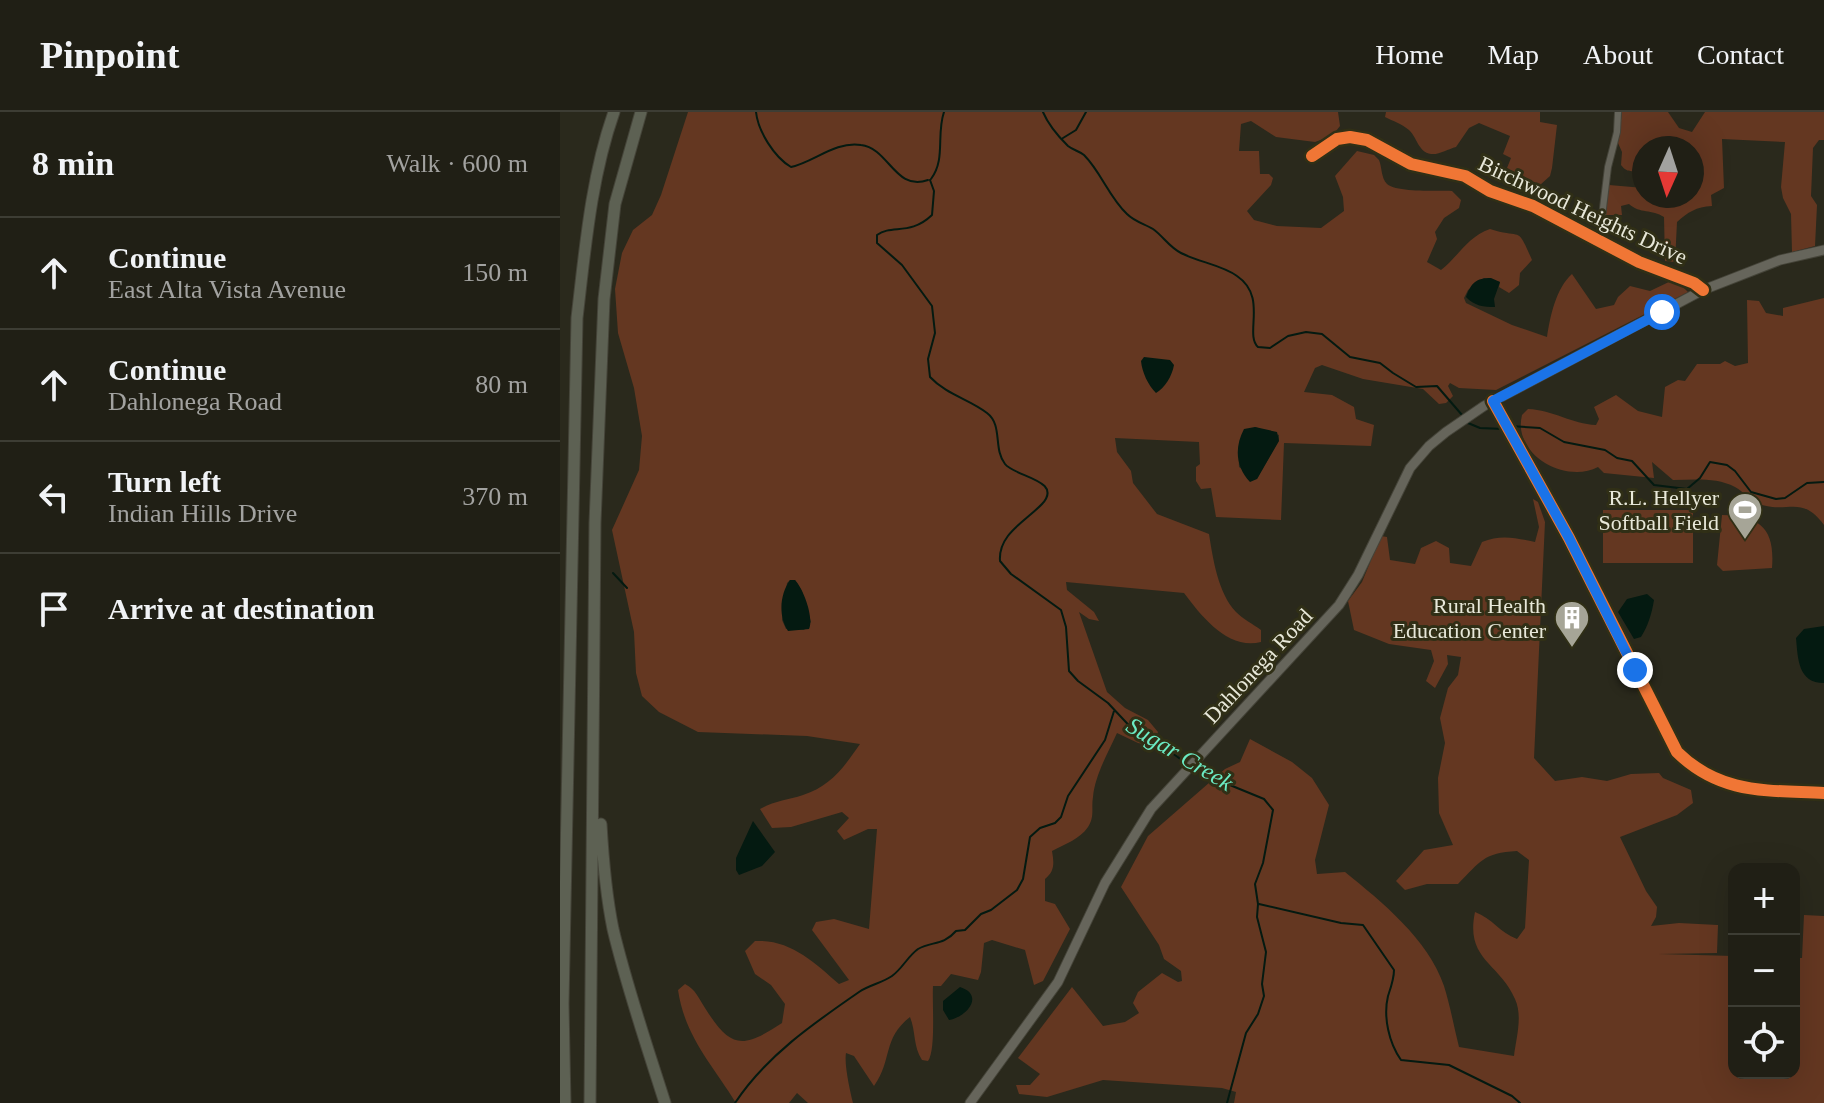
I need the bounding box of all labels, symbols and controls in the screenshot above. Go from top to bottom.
text: Pinpoint [40,34,179,76]
text: Home [1375,39,1444,70]
text: Map [1488,39,1539,70]
text: About [1583,39,1653,70]
text: Contact [1697,39,1784,70]
north arrow [1632,136,1704,208]
text: 8 min [32,145,114,182]
text: Walk · 600 m [386,149,528,178]
street label: Birchwood Heights Drive [1475,151,1691,269]
text: Continue [108,241,226,274]
icon: ahead [32,251,76,295]
text: 150 m [462,258,528,287]
text: East Alta Vista Avenue [108,275,346,304]
route start [1644,294,1680,330]
text: Continue [108,353,226,386]
icon: ahead [32,363,76,407]
text: 80 m [475,370,528,399]
text: Dahlonega Road [108,387,282,416]
text: Turn left [108,465,221,498]
icon: left [32,475,76,519]
text: 370 m [462,482,528,511]
place label: R.L. Hellyer Softball Field [1599,485,1720,535]
sports icon: R.L. Hellyer Softball Field [1726,491,1764,541]
text: Indian Hills Drive [108,499,297,528]
icon: arrive [32,587,76,631]
text: Arrive at destination [108,592,375,625]
place label: Rural Health Education Center [1393,593,1547,643]
building icon: Rural Health Education Center [1553,599,1591,649]
street label: Dahlonega Road [1199,604,1317,728]
route end [1617,652,1653,688]
water label: Sugar Creek [1122,712,1238,796]
map controls [1728,863,1800,1079]
button: + [1728,863,1800,935]
button: − [1728,935,1800,1007]
button: locate [1728,1007,1800,1079]

